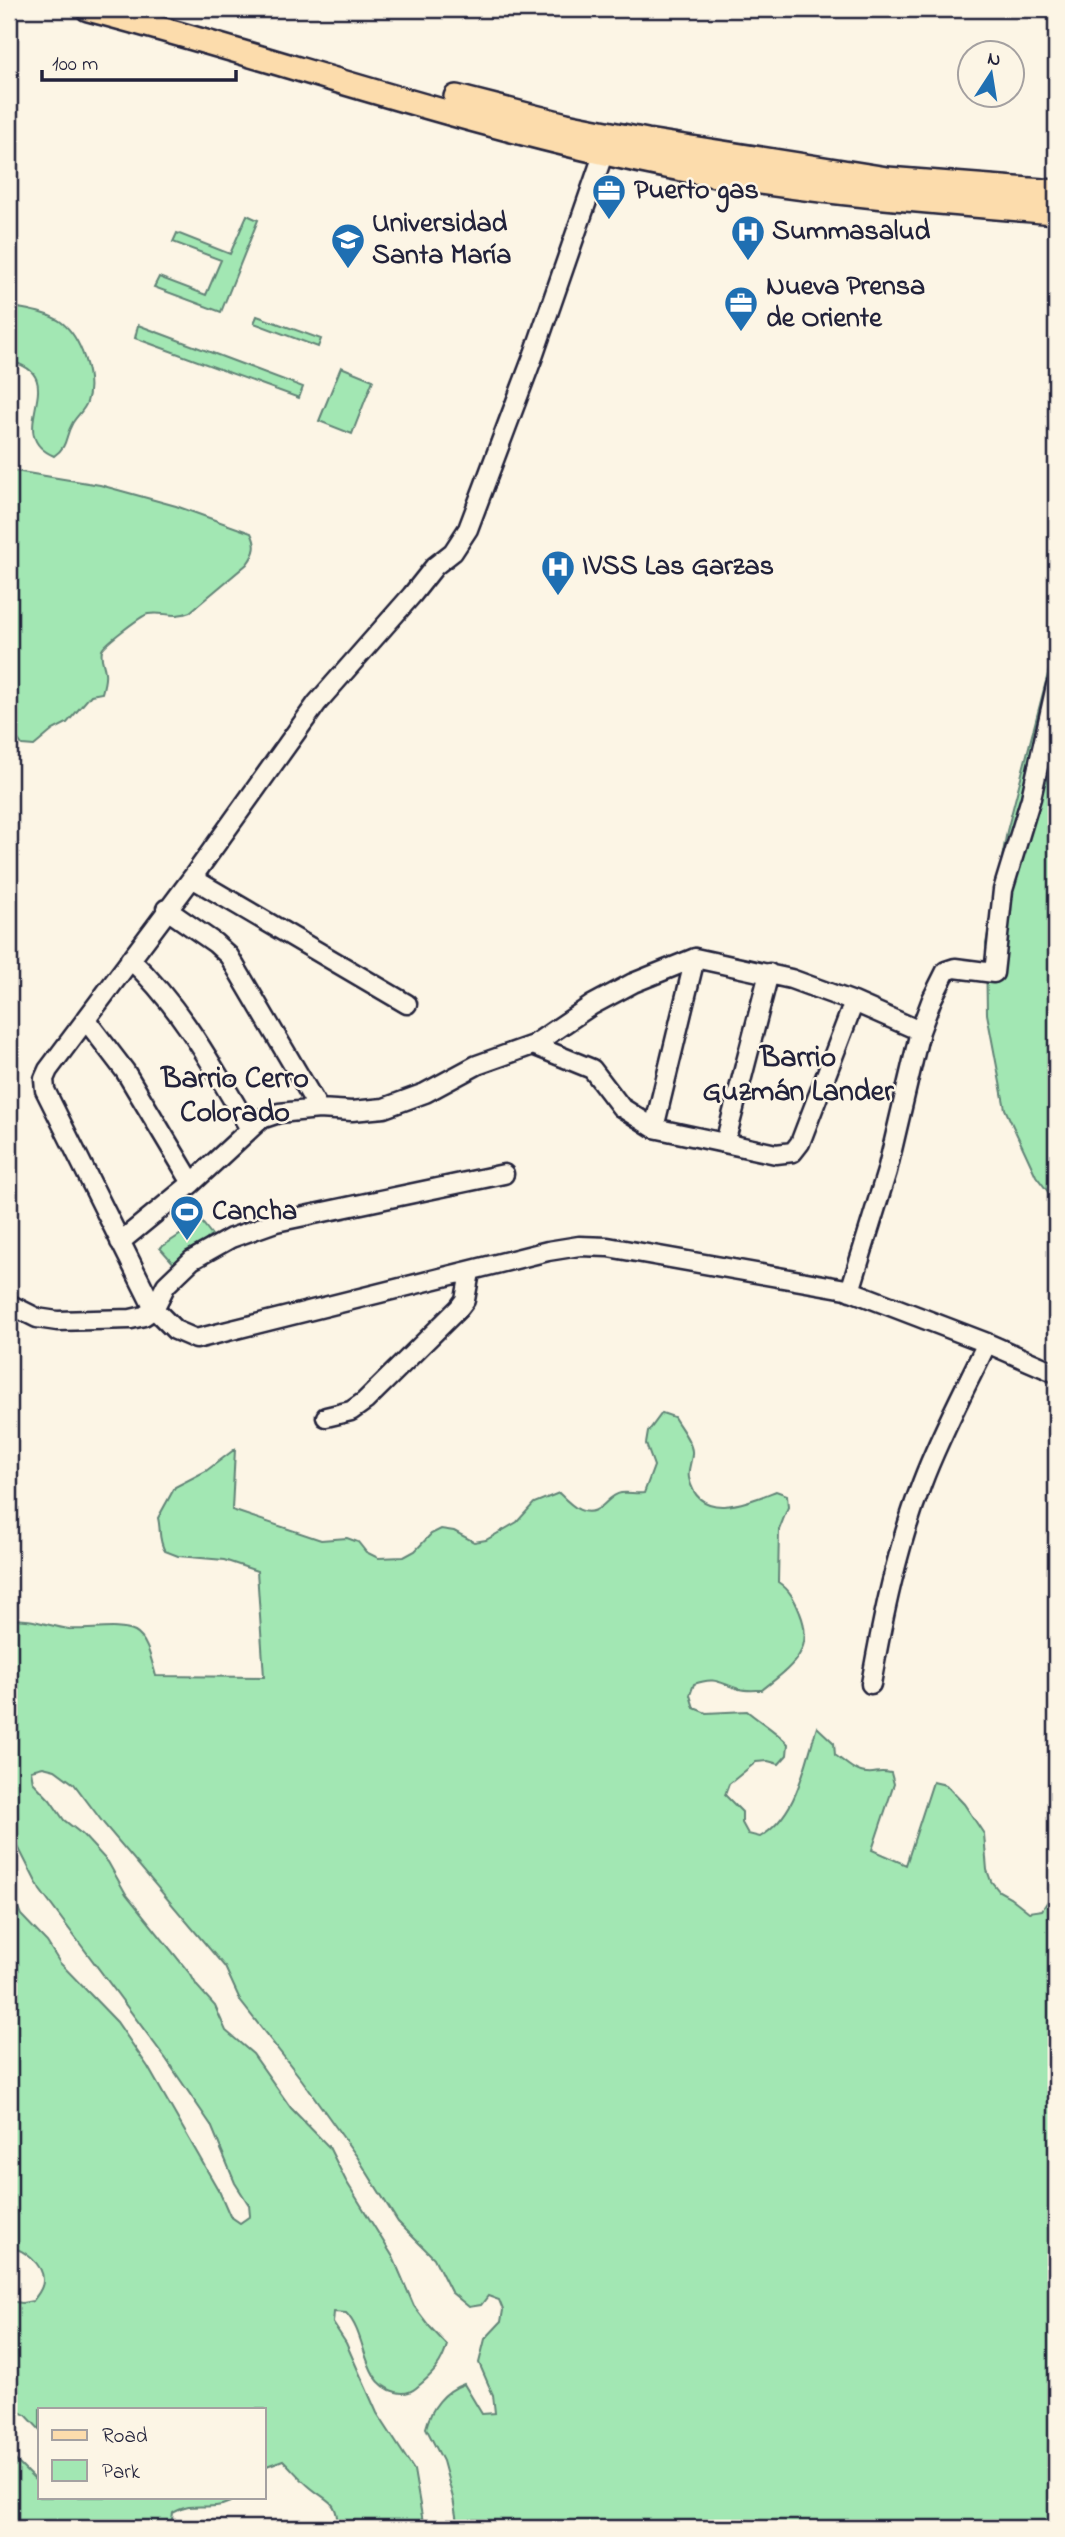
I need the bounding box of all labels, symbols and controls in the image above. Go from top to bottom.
scale bar [42,38,236,82]
north arrow [956,38,1026,108]
text: N [985,45,1003,74]
text: 100 m [52,50,98,80]
place label: Puerto gas [634,171,759,213]
office icon: Puerto gas [590,172,628,221]
place label: Universidad Santa María [372,204,511,277]
place label: Summasalud [772,212,930,253]
hospital icon: Summasalud [729,213,767,262]
school or university icon: Universidad Santa María [329,221,367,270]
place label: Nueva Prensa de Oriente [766,267,925,340]
office icon: Nueva Prensa de Oriente [722,284,760,333]
place label: IVSS Las Garzas [582,547,774,588]
hospital icon: IVSS Las Garzas [539,548,577,597]
district label: Barrio Guzmán Lander [703,1037,894,1115]
district label: Barrio Cerro Colorado [159,1058,309,1136]
place label: Cancha [212,1192,297,1233]
sports icon: Cancha [168,1193,206,1242]
legend [38,2408,266,2498]
text: Road [102,2422,148,2452]
text: Park [102,2458,141,2488]

